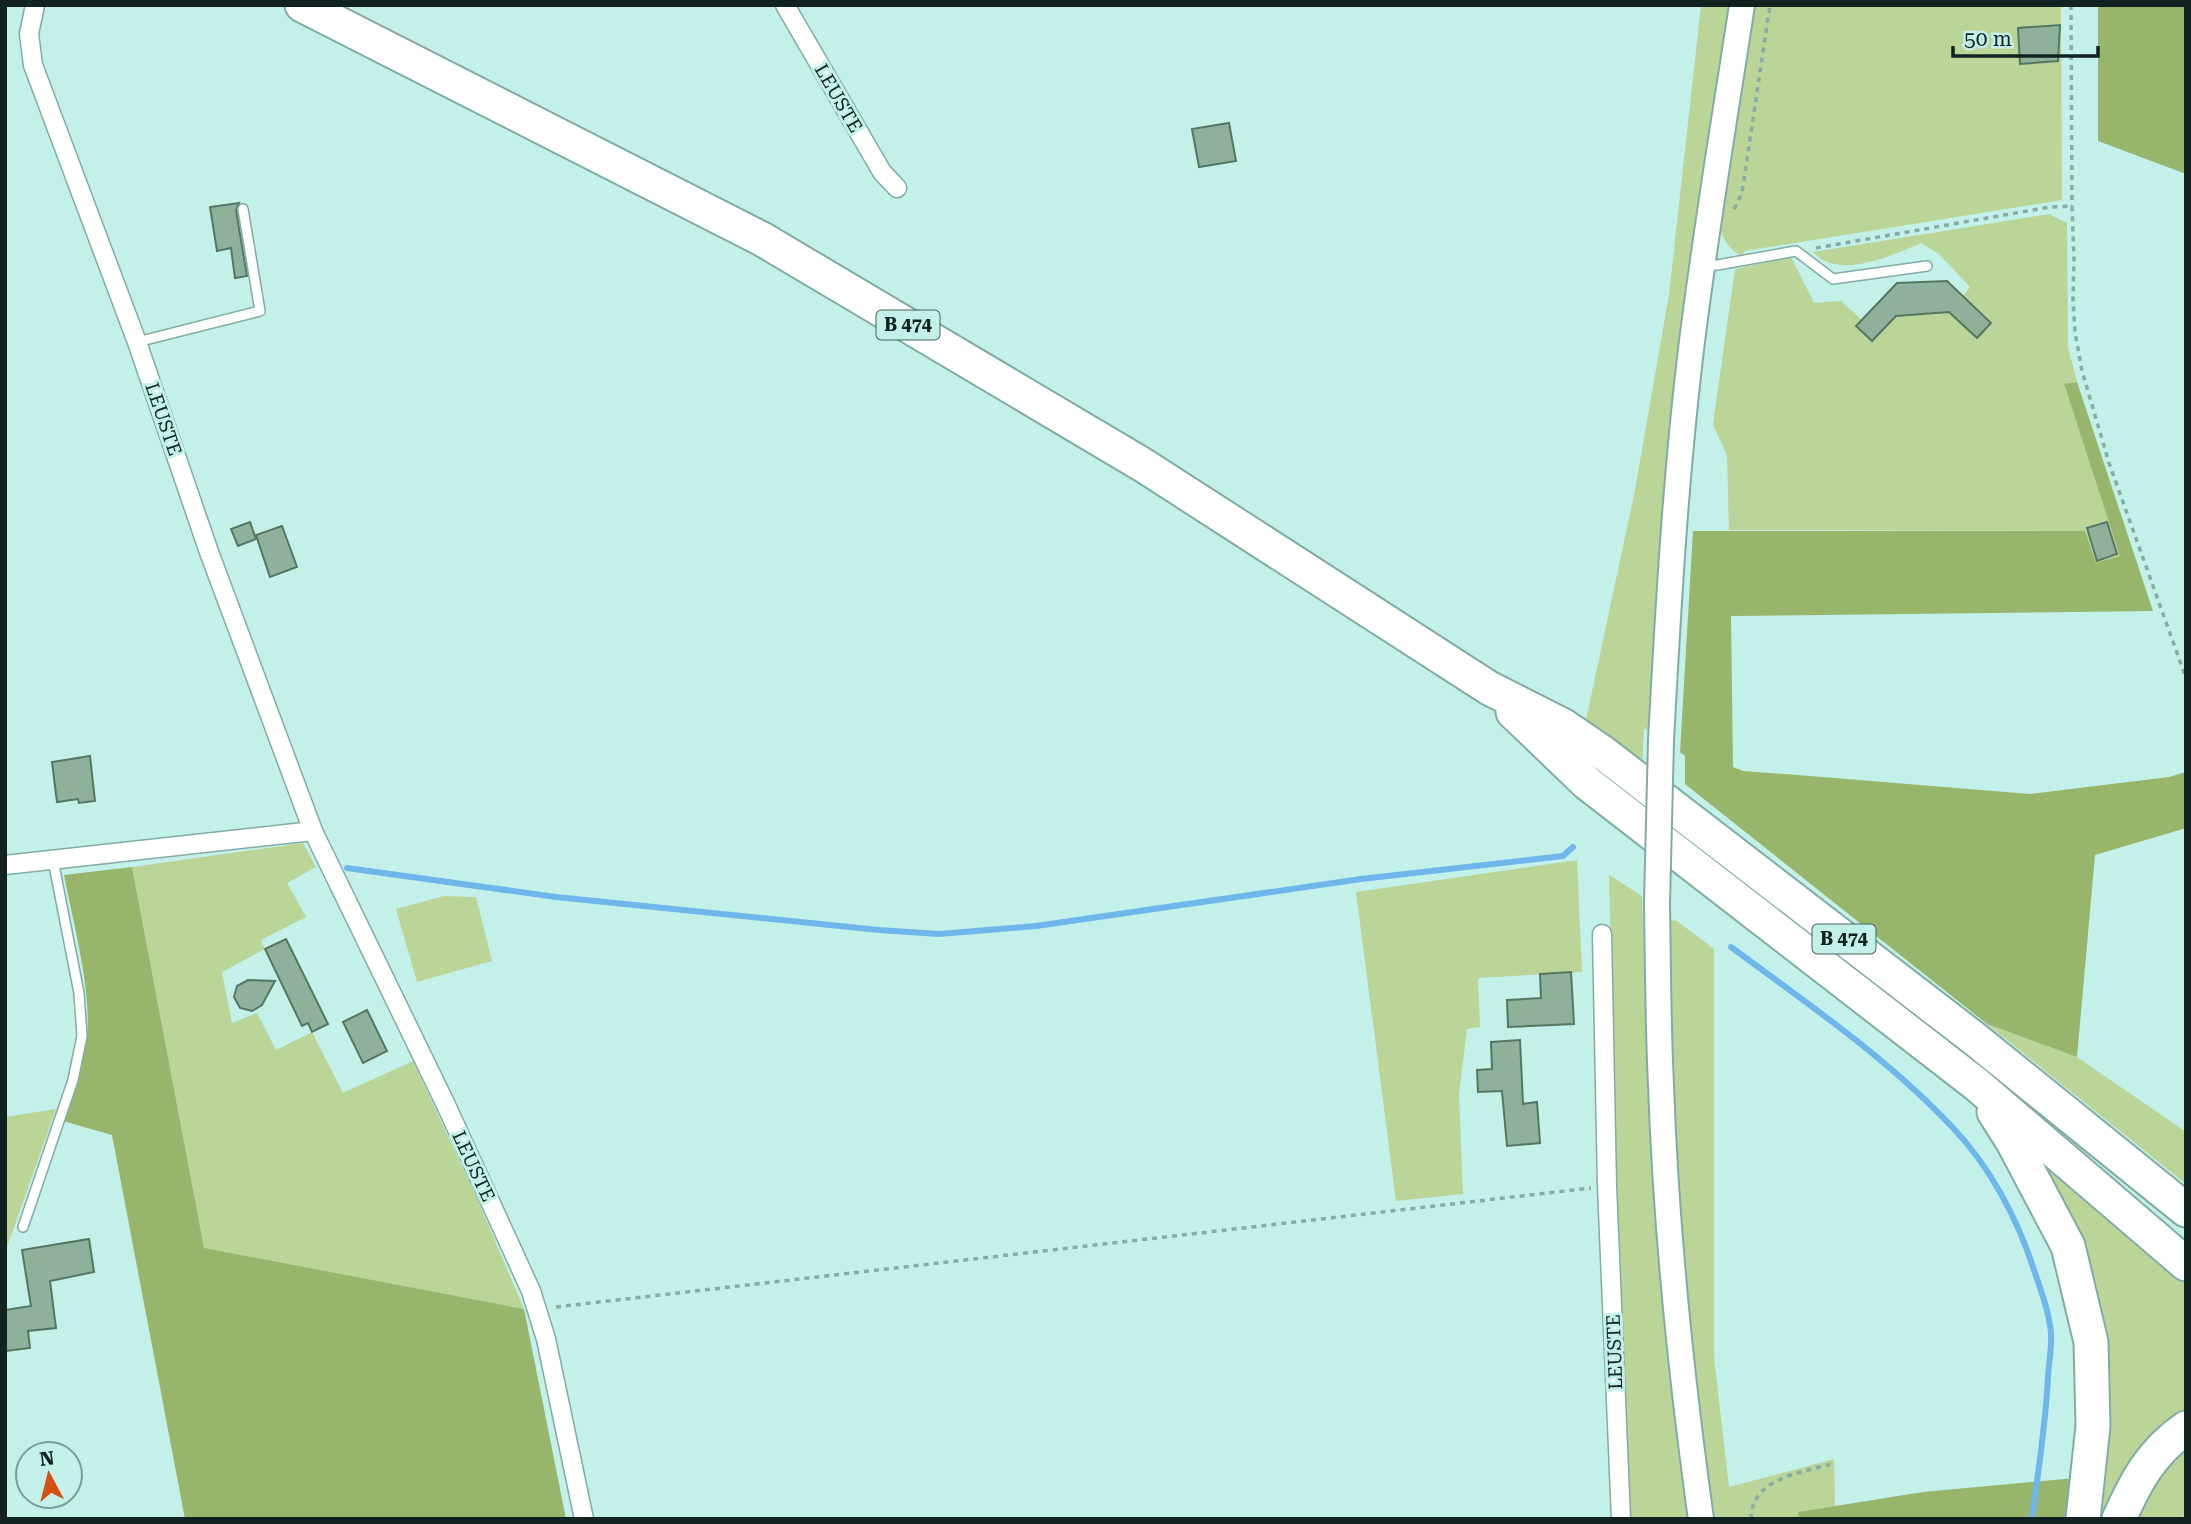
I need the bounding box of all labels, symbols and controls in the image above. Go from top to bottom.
scale bar [1953,14,2098,58]
text: 50 m [1964,27,2012,51]
street label: LEUSTE [810,60,867,137]
road number: B 474 [876,310,940,340]
street label: LEUSTE [140,380,187,459]
road number: B 474 [1812,924,1876,954]
street label: LEUSTE [447,1127,500,1205]
street label: LEUSTE [1602,1314,1627,1390]
north arrow [14,1440,84,1510]
text: N [38,1446,56,1471]

